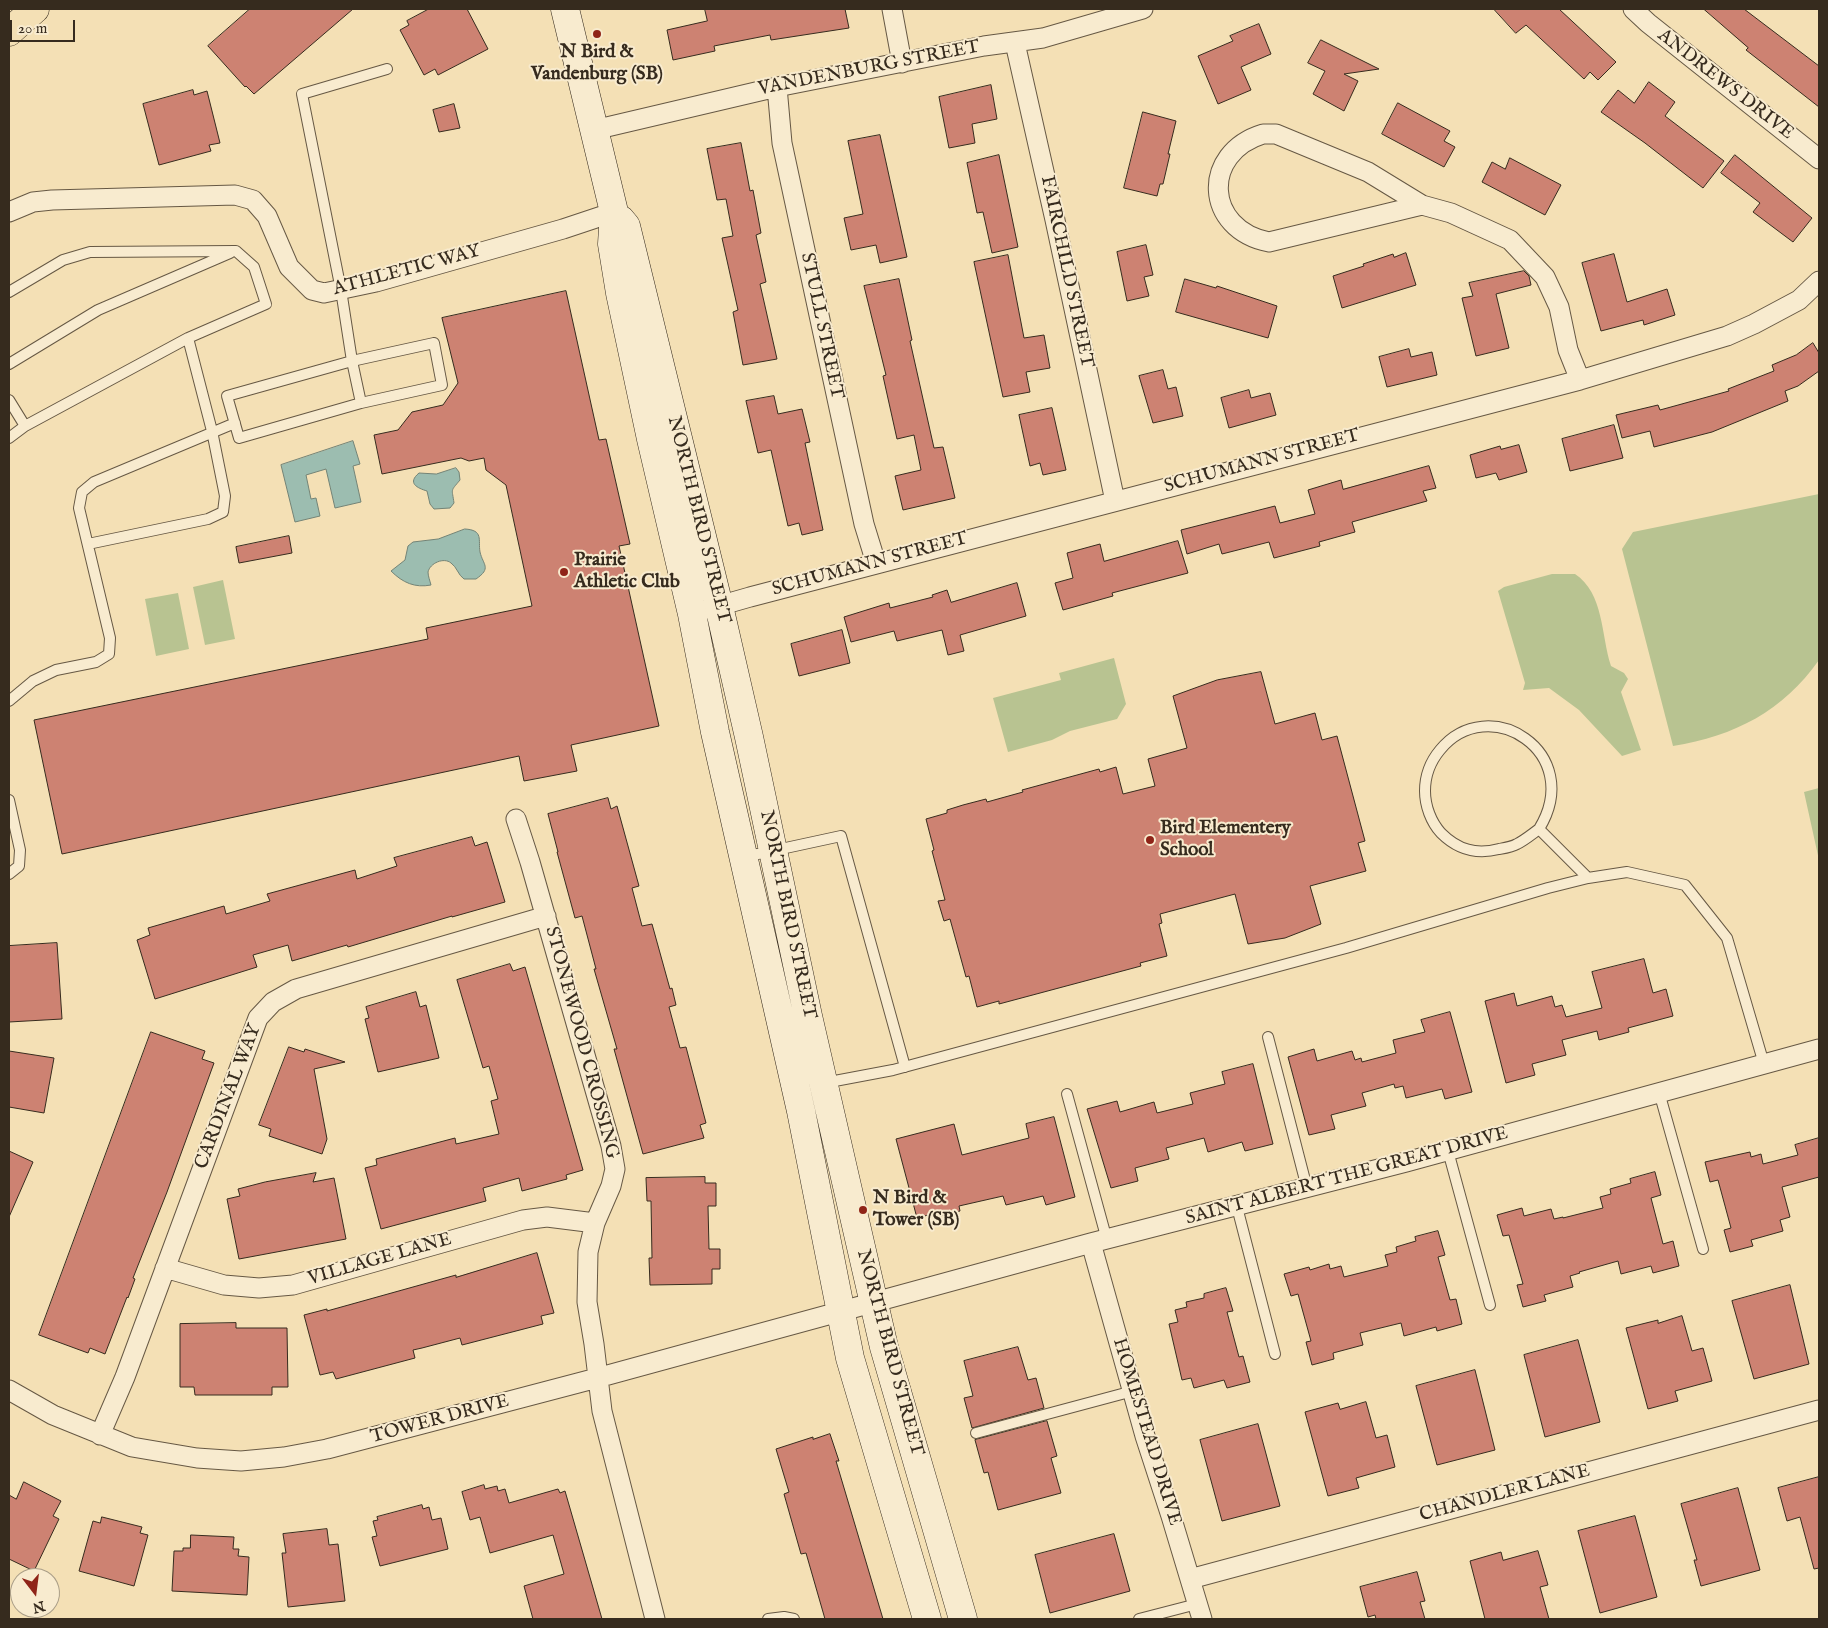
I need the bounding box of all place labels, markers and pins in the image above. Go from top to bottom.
marker: N Bird & Vandenburg (SB) [591,28,603,40]
place label: N Bird & Vandenburg (SB) [531,42,663,86]
place label: Prairie Athletic Club [574,550,680,594]
marker: Prairie Athletic Club [558,566,570,578]
place label: Bird Elementery School [1160,818,1291,862]
marker: Bird Elementery School [1144,834,1156,846]
place label: N Bird & Tower (SB) [873,1188,959,1232]
marker: N Bird & Tower (SB) [857,1204,869,1216]

